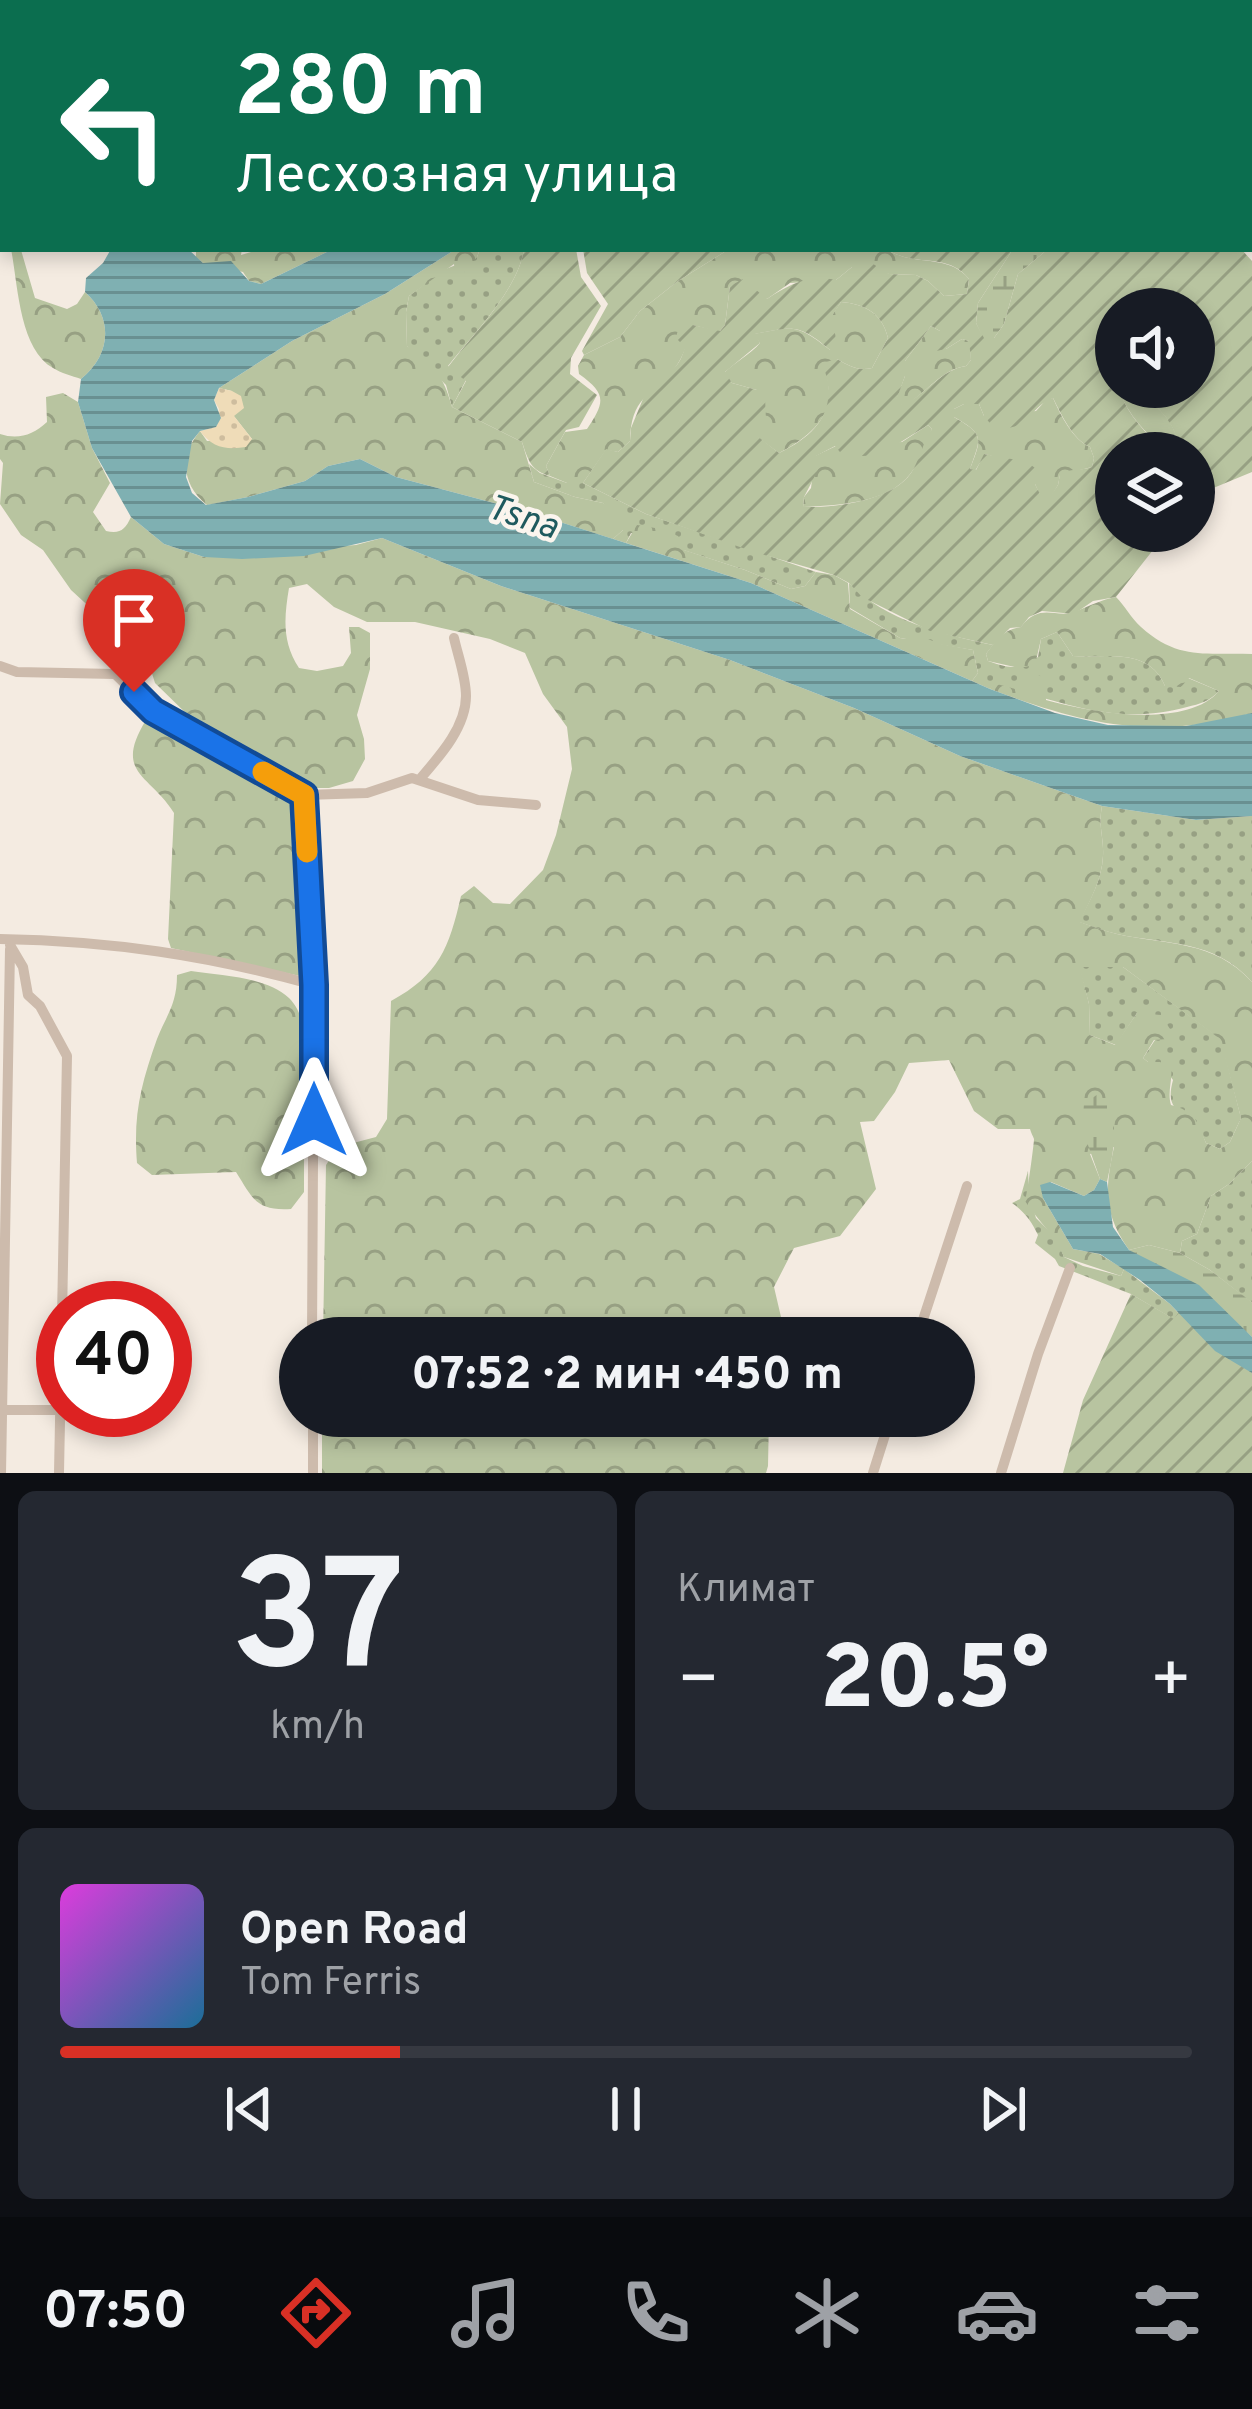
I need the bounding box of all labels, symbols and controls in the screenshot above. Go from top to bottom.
text: 280 m [234,39,487,145]
icon: left [36,48,192,204]
text: Лесхозная улица [234,143,678,212]
map controls [1095,288,1215,552]
button: sound [1095,288,1215,408]
button: layers [1095,432,1215,552]
water label: Tsna [481,486,564,552]
pin [83,569,185,692]
icon: arrive [101,587,167,653]
position arrow [251,1057,377,1183]
speed limit sign: 40 [36,1281,192,1437]
text: 07:52 · 2 мин · 450 m [411,1348,843,1405]
text: 37 [230,1527,405,1725]
text: Климат [677,1567,815,1616]
text: 20.5° [820,1627,1049,1740]
text: − [677,1642,720,1725]
text: + [1149,1642,1192,1725]
text: km/h [270,1704,365,1753]
text: Open Road [240,1903,468,1960]
text: Tom Ferris [240,1960,421,2009]
icon: previous [216,2076,282,2142]
icon: pause [593,2076,659,2142]
icon: next [970,2076,1036,2142]
icon: directions [274,2271,358,2355]
icon: music [444,2271,528,2355]
icon: phone [614,2271,698,2355]
icon: climate [785,2271,869,2355]
icon: car [955,2271,1039,2355]
icon: filters [1125,2271,1209,2355]
text: 07:50 [43,2279,188,2348]

